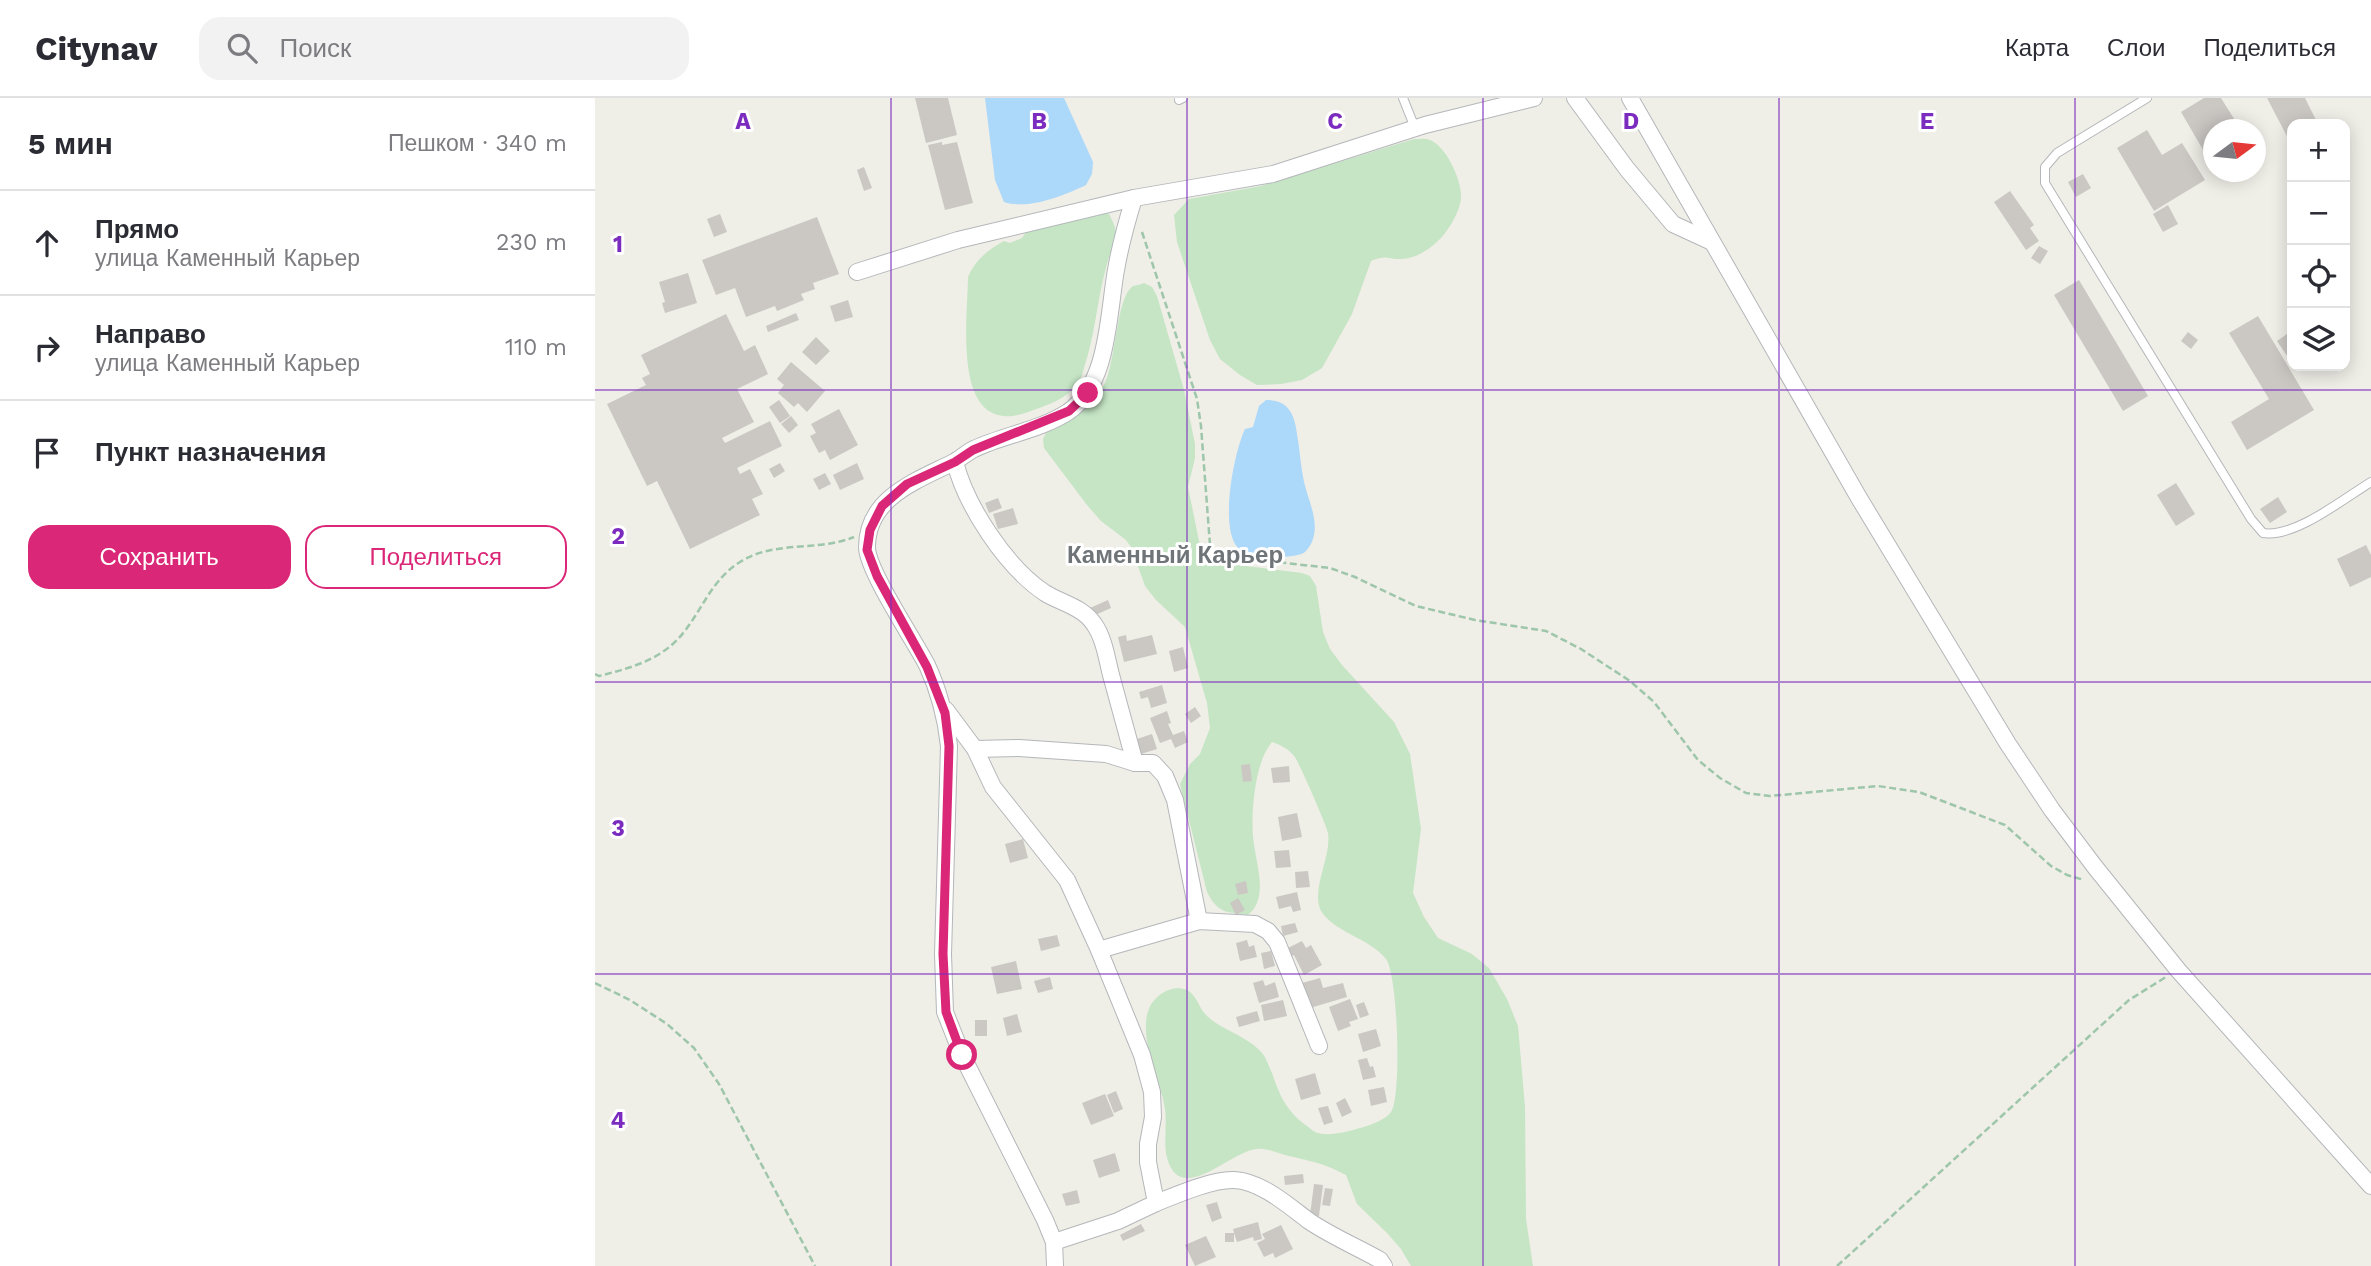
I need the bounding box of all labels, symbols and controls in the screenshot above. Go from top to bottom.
search box [199,17,689,80]
text: Citynav [35,29,157,68]
icon: search [223,29,261,67]
text: Поиск [279,33,351,63]
text: Карта [2005,34,2069,62]
text: Слои [2107,34,2165,62]
text: Поделиться [2203,34,2336,62]
text: A [735,108,751,135]
text: B [1031,108,1047,135]
text: C [1327,108,1343,135]
text: D [1623,108,1639,135]
text: E [1920,108,1934,135]
north arrow [2203,119,2266,182]
map controls [2287,119,2350,371]
button: + [2287,119,2350,182]
text: 5 мин [28,126,113,161]
text: Пешком · 340 m [388,130,567,157]
button: − [2287,182,2350,245]
text: Прямо [95,214,179,244]
icon: ahead [28,224,66,262]
text: 230 m [496,229,567,256]
text: 1 [613,231,623,258]
text: улица Каменный Карьер [95,245,360,272]
button: locate [2287,245,2350,308]
button: layers [2287,308,2350,371]
text: Направо [95,319,206,349]
icon: right [28,329,66,367]
text: 110 m [505,334,567,361]
text: улица Каменный Карьер [95,350,360,377]
route end [1072,377,1103,408]
icon: arrive [28,434,66,472]
text: Пункт назначения [95,437,326,467]
text: 2 [611,523,625,550]
button: Сохранить [28,525,291,589]
button: Поделиться [305,525,567,589]
district label: Каменный Карьер [1067,541,1283,569]
text: 3 [611,815,625,842]
route start [946,1039,977,1070]
text: 4 [611,1107,626,1134]

